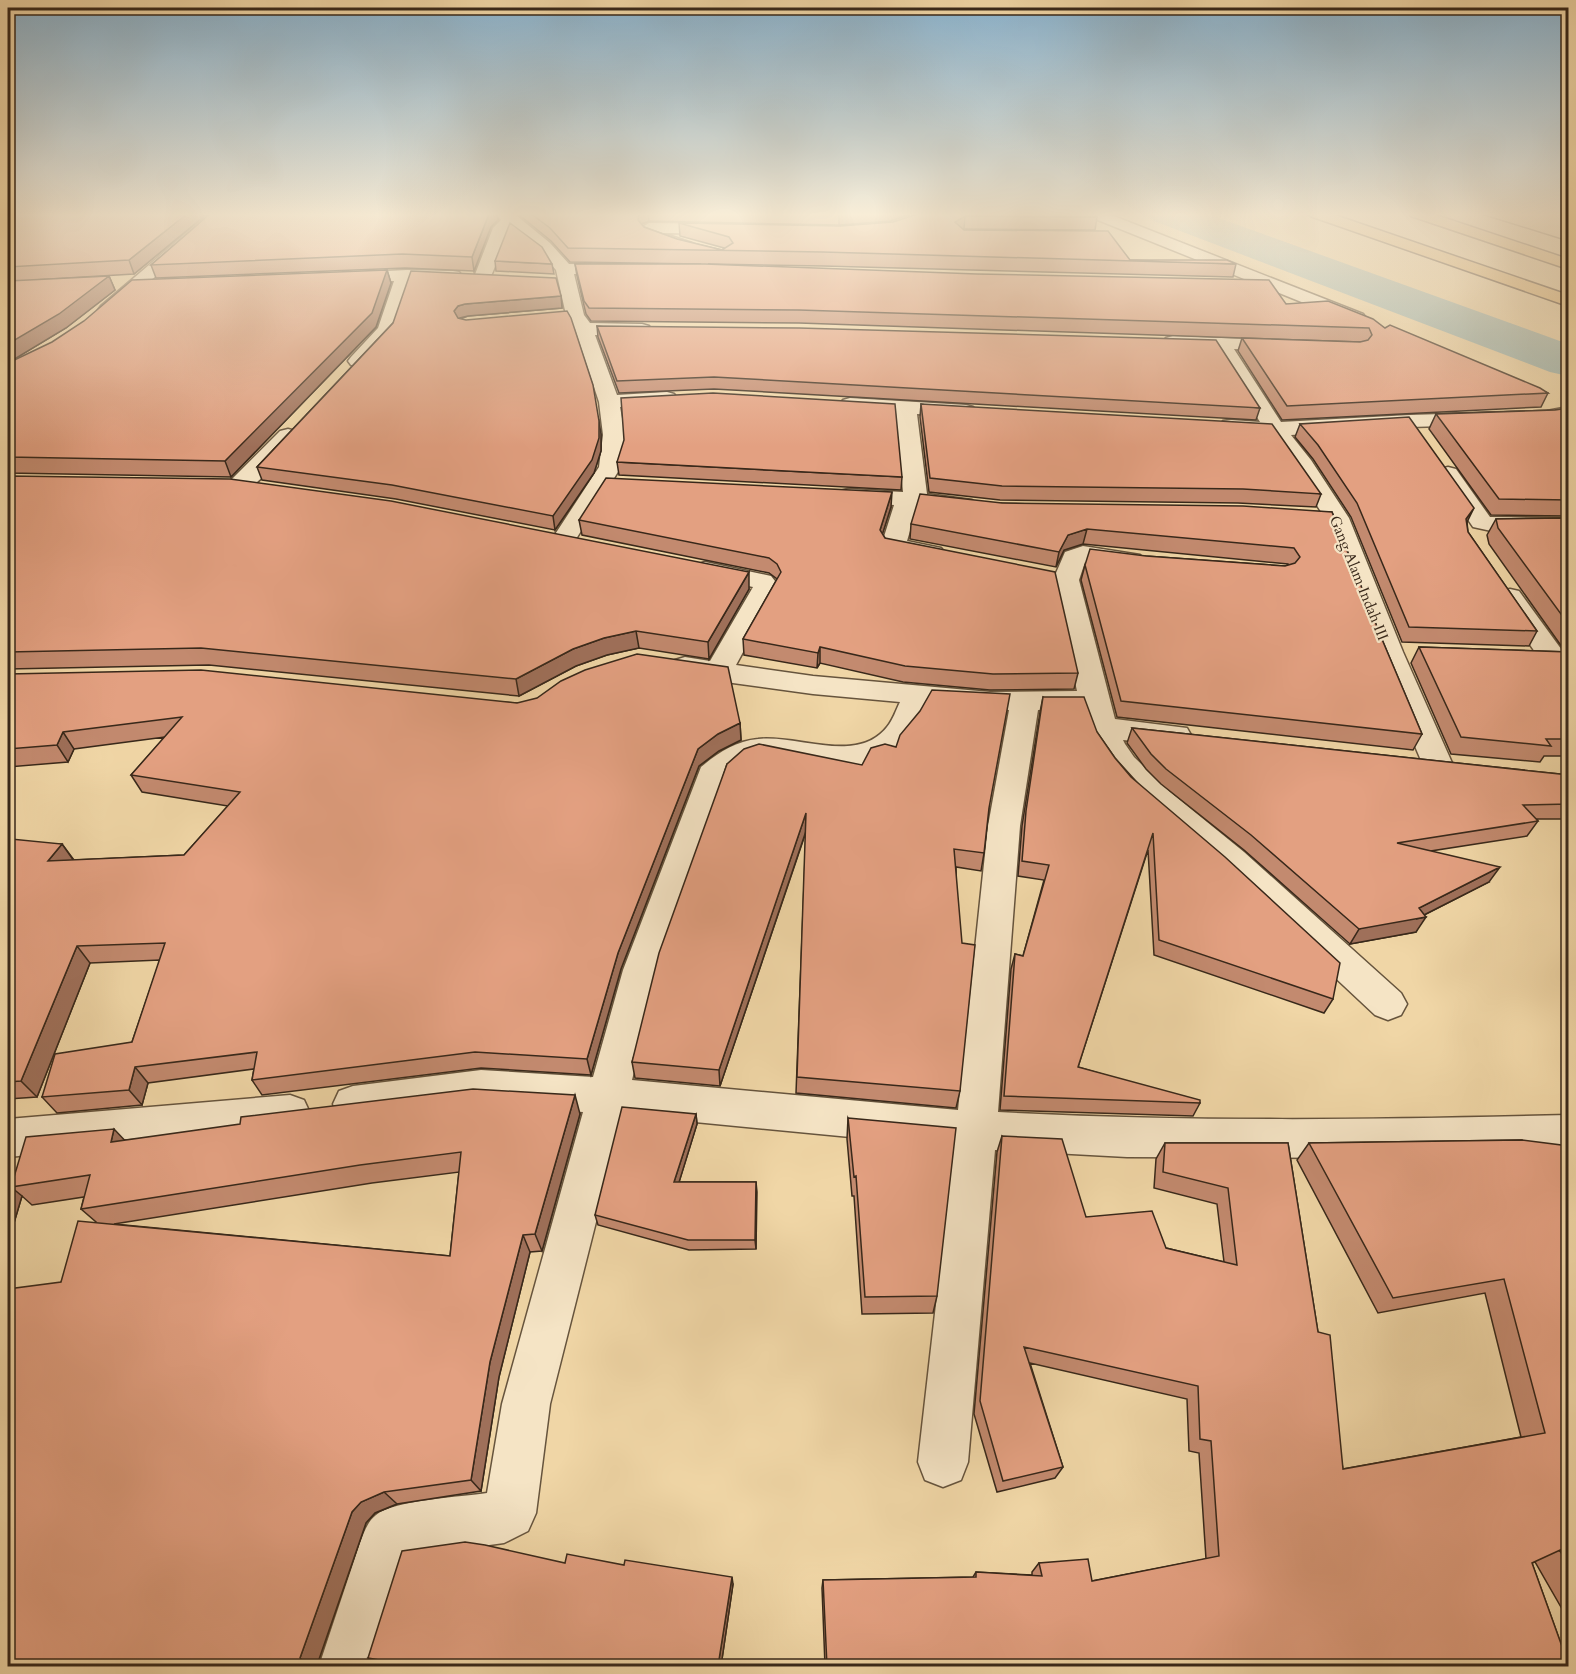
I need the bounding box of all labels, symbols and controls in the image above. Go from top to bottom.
street label: Gang Alam Indah III [1325,513,1393,643]

